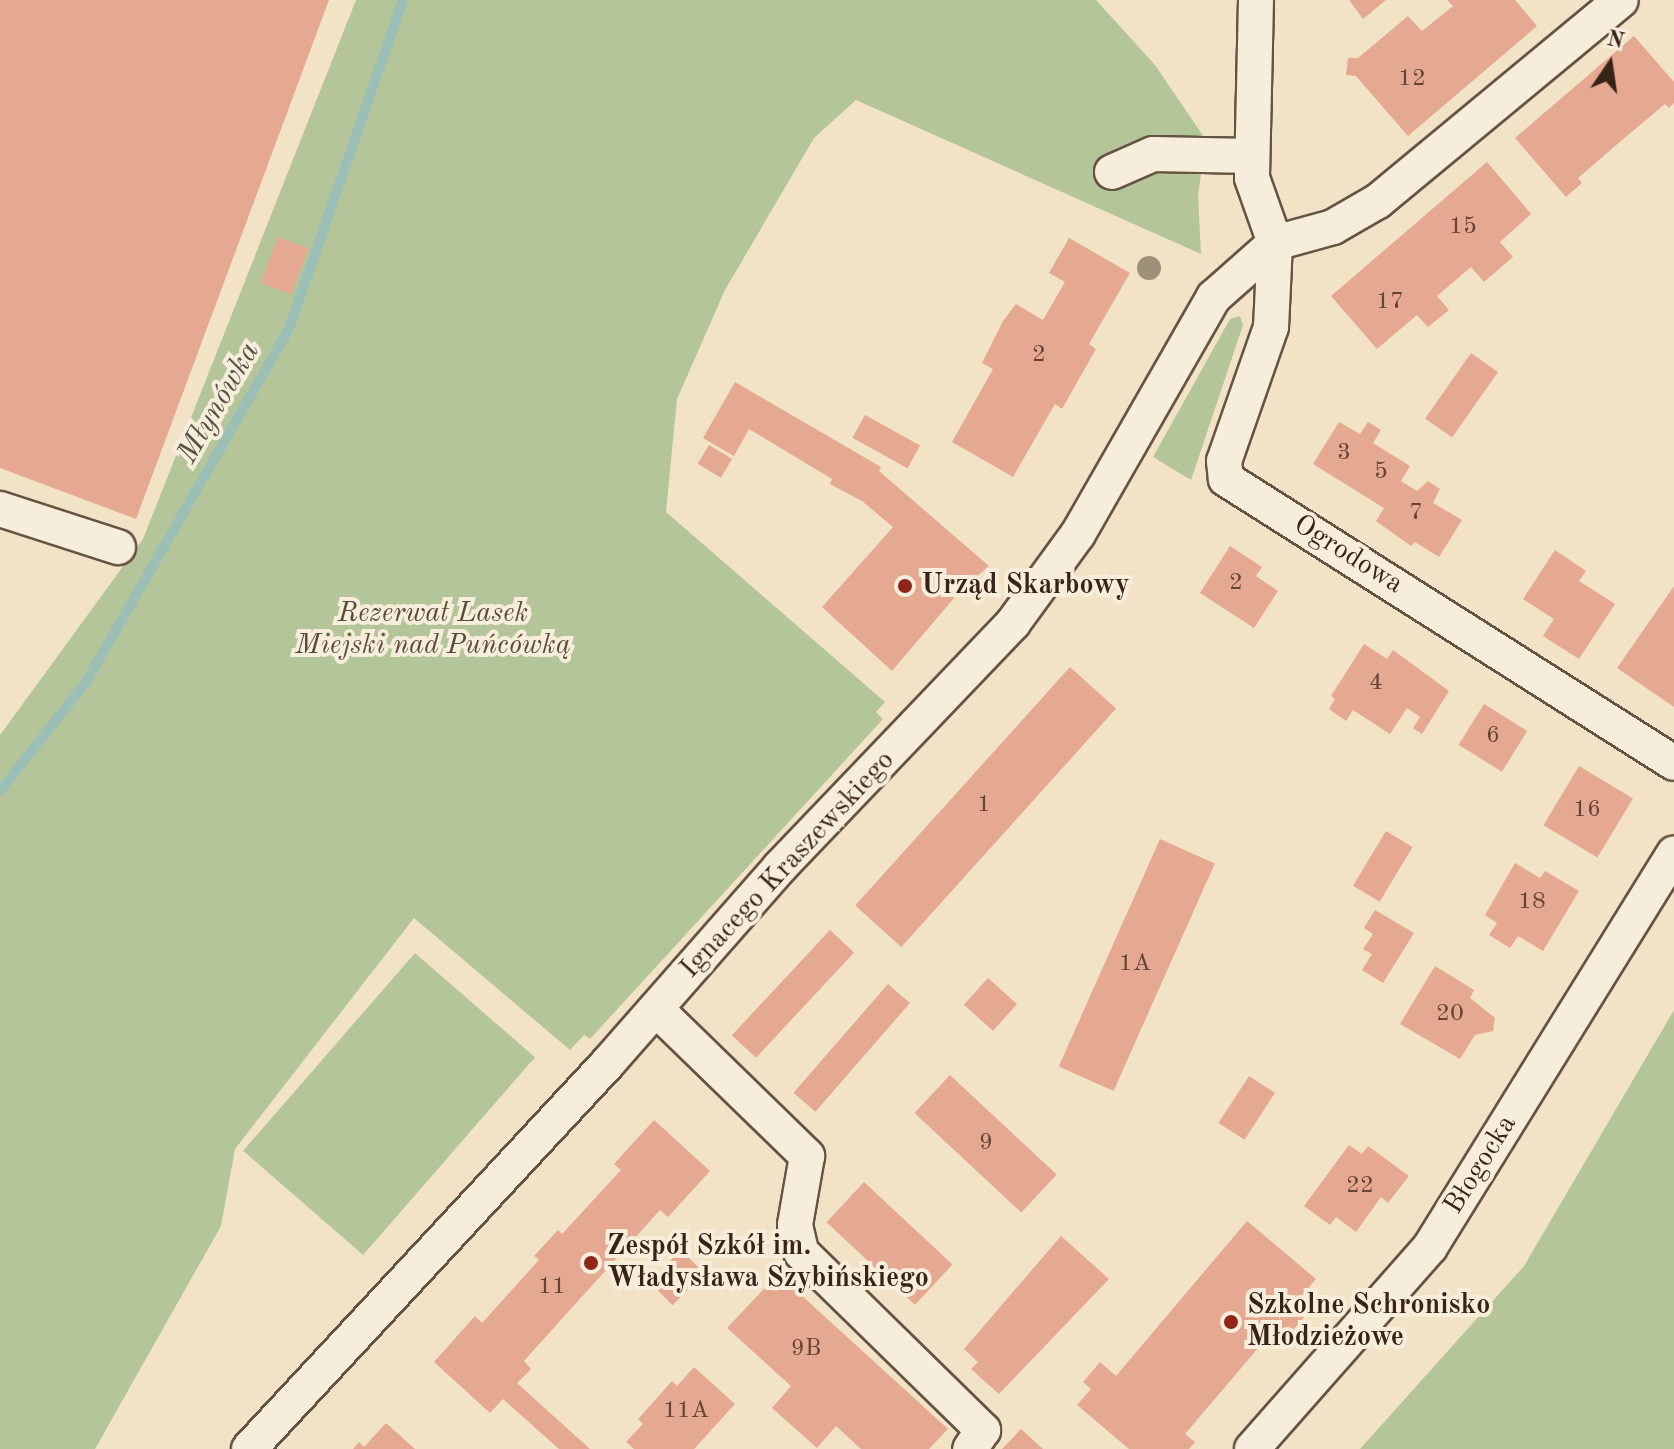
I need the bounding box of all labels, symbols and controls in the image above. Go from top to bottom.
north arrow [1570,24,1650,104]
text: N [1605,28,1626,53]
house number: 12 [1398,66,1426,94]
house number: 15 [1449,214,1477,242]
house number: 17 [1376,289,1404,317]
water label: Młynówka [170,336,268,470]
house number: 2 [1032,342,1046,370]
house number: 3 [1337,440,1351,468]
house number: 5 [1374,459,1388,487]
house number: 7 [1409,500,1423,528]
street label: Ogrodowa [1287,508,1409,602]
place label: Urząd Skarbowy [921,569,1130,603]
house number: 2 [1229,570,1243,598]
marker: Urząd Skarbowy [896,577,914,595]
park label: Rezerwat Lasek Miejski nad Puńcówką [295,597,571,663]
house number: 4 [1369,670,1383,698]
house number: 6 [1486,723,1500,751]
street label: Ignacego Kraszewskiego [674,744,902,986]
house number: 1 [977,792,991,820]
house number: 16 [1573,797,1601,825]
house number: 18 [1518,889,1546,917]
house number: 1A [1119,951,1151,979]
house number: 20 [1436,1001,1464,1029]
street label: Błogocka [1437,1109,1525,1221]
house number: 9 [979,1130,993,1158]
house number: 22 [1346,1173,1374,1201]
place label: Zespół Szkół im. Władysława Szybińskiego [607,1230,929,1296]
marker: Zespół Szkół im. Władysława Szybińskiego [582,1254,600,1272]
house number: 11 [538,1274,566,1302]
place label: Szkolne Schronisko Młodzieżowe [1247,1289,1490,1355]
marker: Szkolne Schronisko Młodzieżowe [1222,1313,1240,1331]
house number: 9B [791,1336,821,1364]
house number: 11A [663,1398,709,1426]

